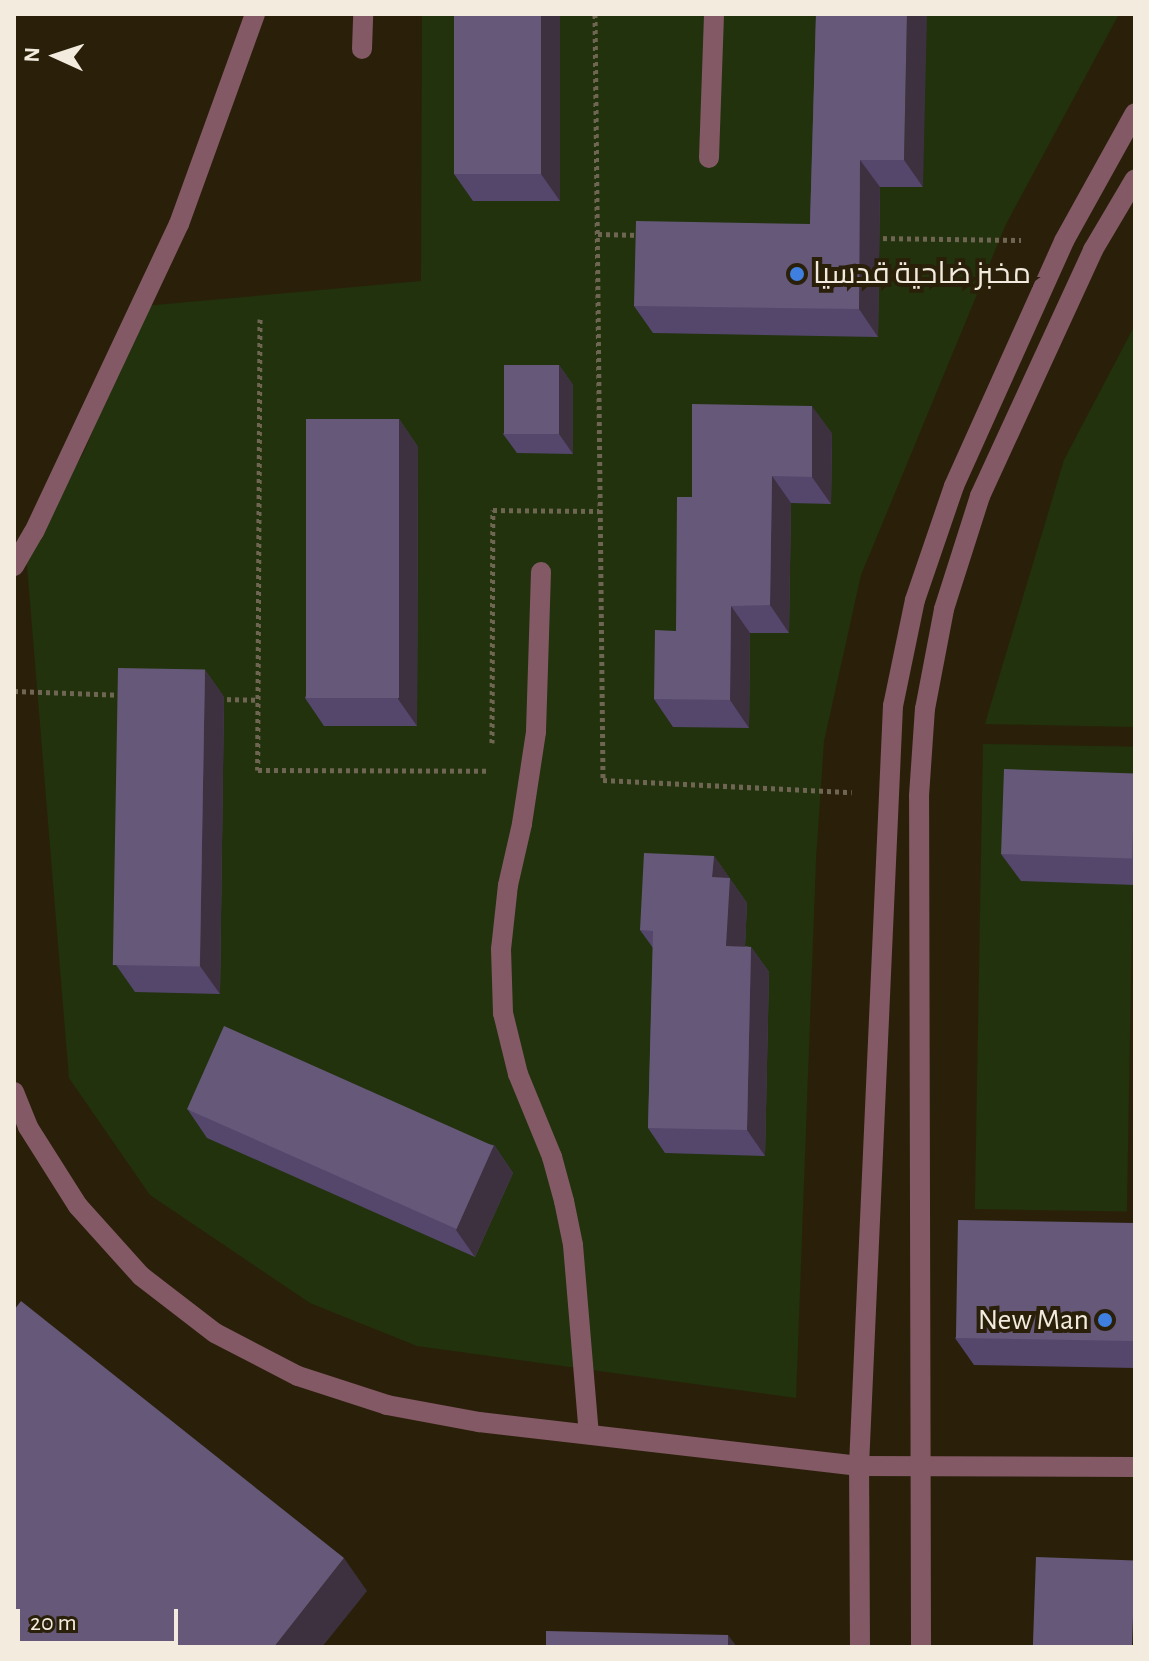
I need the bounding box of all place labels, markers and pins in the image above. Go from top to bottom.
place label: مخبز ضاحية قدسيا [813,256,1031,292]
marker: مخبز ضاحية قدسيا [788,265,806,283]
place label: New Man [978,1302,1089,1338]
marker: New Man [1096,1311,1114,1329]

